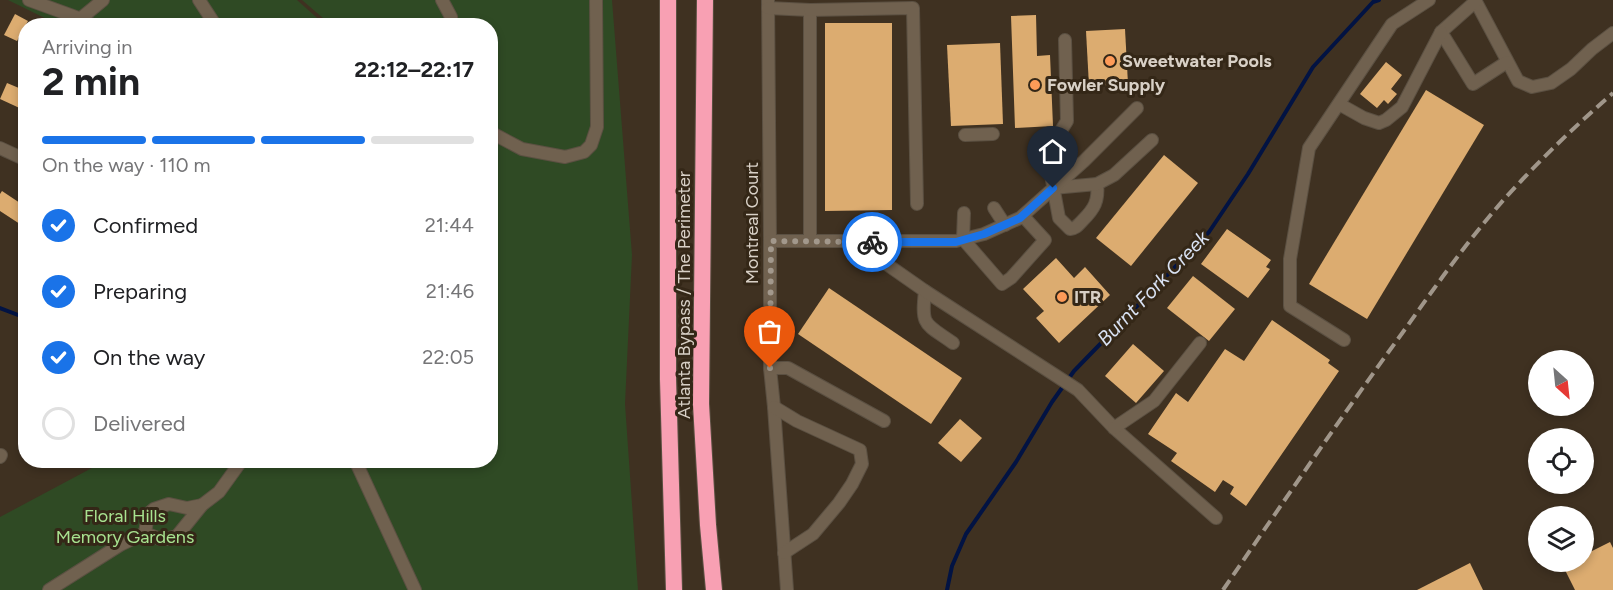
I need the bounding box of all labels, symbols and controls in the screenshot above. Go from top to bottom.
text: Arriving in [42,35,132,59]
place label: Sweetwater Pools [1122,50,1272,72]
marker: Sweetwater Pools [1103,54,1117,68]
text: 22:12–22:17 [354,56,474,83]
text: 2 min [42,58,140,105]
place label: Fowler Supply [1047,74,1166,96]
marker: Fowler Supply [1028,78,1042,92]
pin [1027,126,1078,188]
icon: home [1036,135,1069,168]
text: On the way · 110 m [42,153,210,177]
street label: Montreal Court [741,162,763,284]
street label: Atlanta Bypass / The Perimeter [673,171,695,419]
icon: check [42,209,75,242]
text: Confirmed [93,212,198,239]
courier [842,212,902,272]
text: 21:44 [425,213,474,237]
water label: Burnt Fork Creek [1092,225,1215,351]
icon: bike [856,226,889,259]
icon: check [42,275,75,308]
text: Preparing [93,278,187,305]
text: 21:46 [426,279,474,303]
place label: ITR [1074,286,1102,308]
marker: ITR [1055,290,1069,304]
pin [744,306,795,368]
icon: bag [753,315,786,348]
icon: check [42,341,75,374]
text: On the way [93,344,205,371]
text: 22:05 [422,345,474,369]
north arrow [1528,350,1594,416]
map controls [1528,350,1594,572]
text: Delivered [93,410,186,437]
button: locate [1528,428,1594,494]
park label: Floral Hills Memory Gardens [56,505,194,548]
button: layers [1528,506,1594,572]

